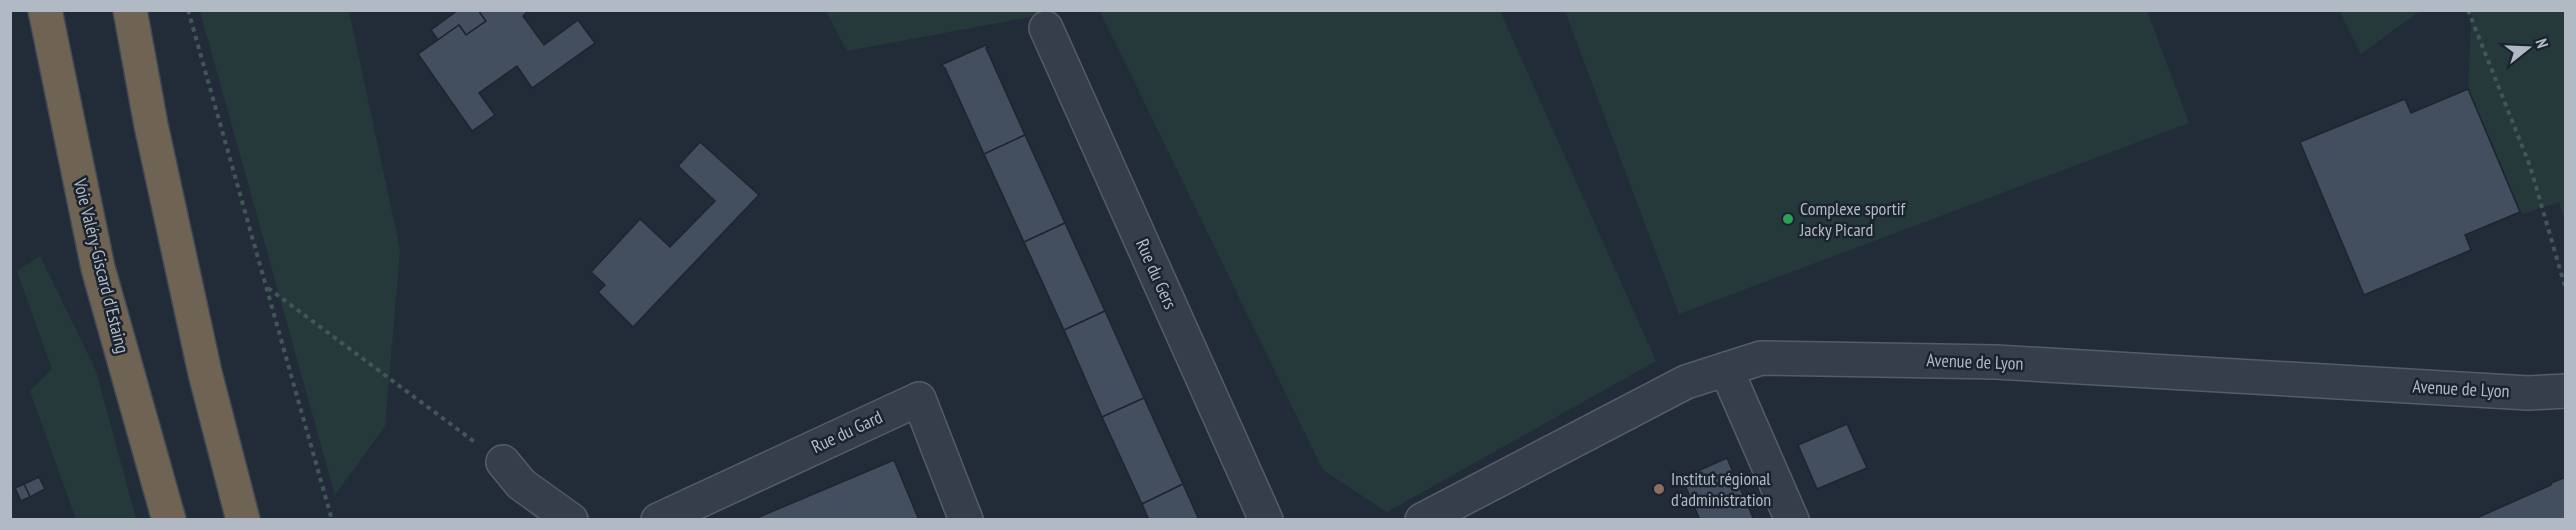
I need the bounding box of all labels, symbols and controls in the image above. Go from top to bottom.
north arrow [2498,18,2558,78]
text: N [2531,36,2553,51]
street label: Voie Valéry-Giscard d'Estaing [68,175,134,355]
place label: Complexe sportif Jacky Picard [1799,197,1907,241]
marker: Complexe sportif Jacky Picard [1781,212,1795,226]
street label: Rue du Gers [1131,235,1182,312]
street label: Avenue de Lyon [1926,348,2024,375]
street label: Avenue de Lyon [2412,374,2510,403]
street label: Rue du Gard [808,405,886,458]
place label: Institut régional d'administration [1671,467,1771,511]
marker: Institut régional d'administration [1652,482,1666,496]

